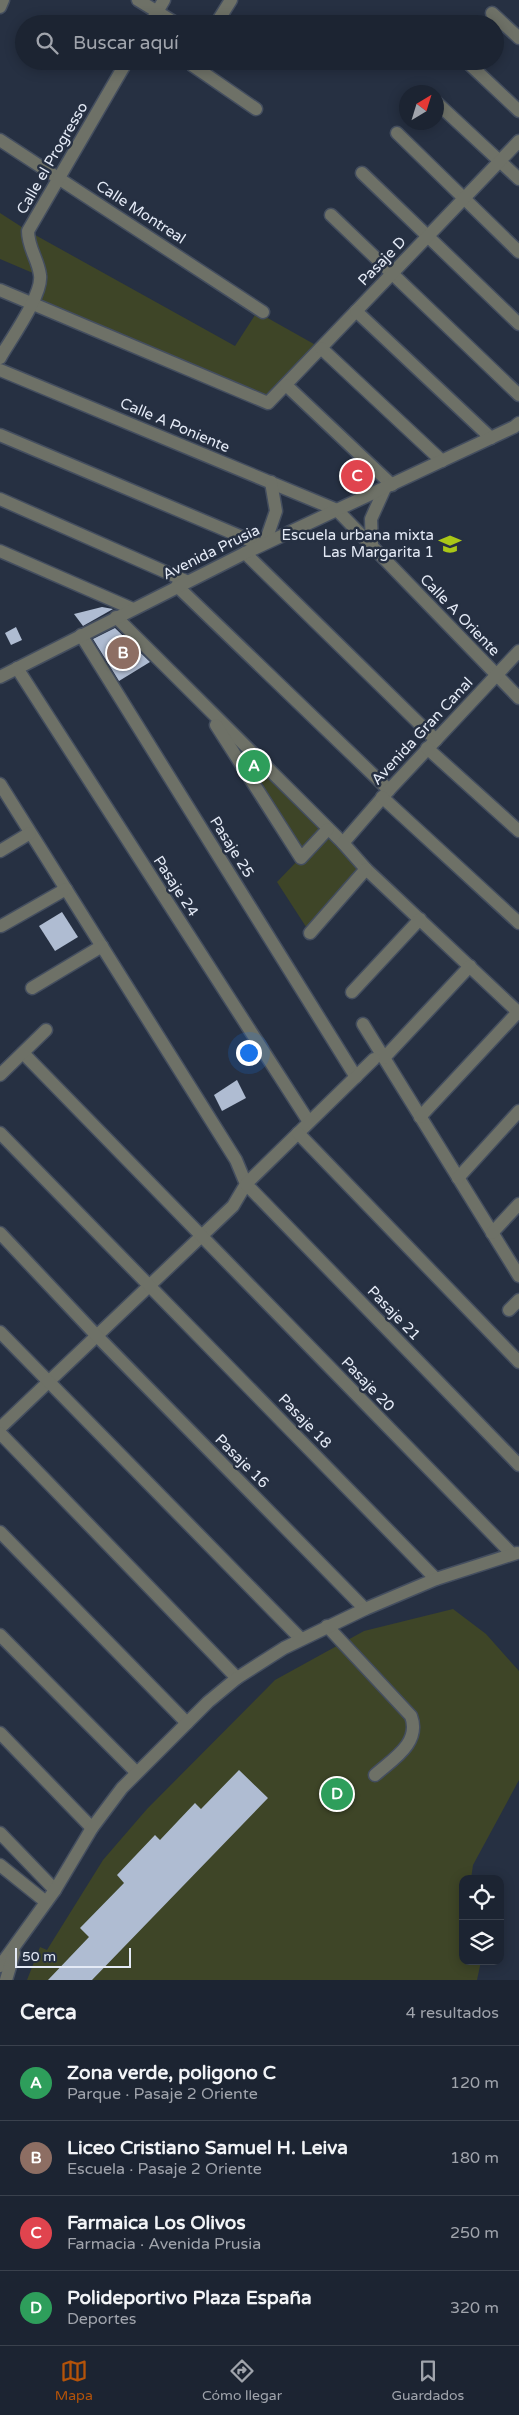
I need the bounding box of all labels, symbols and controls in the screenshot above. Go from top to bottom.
search box [15,15,504,70]
icon: search [33,29,61,57]
text: Buscar aquí [73,32,179,54]
north arrow [399,85,444,130]
street label: Calle el Progresso [13,99,91,217]
street label: Calle Montreal [93,176,189,248]
street label: Pasaje D [354,233,410,289]
street label: Calle A Poniente [118,394,232,456]
pin: C [341,457,373,495]
street label: Avenida Prusia [159,521,263,583]
place label: Escuela urbana mixta Las Margarita 1 [282,526,434,561]
school or university icon: Escuela urbana mixta Las Margarita 1 [437,531,463,557]
street label: Calle A Oriente [416,570,504,660]
pin: B [107,634,139,672]
street label: Avenida Gran Canal [368,674,476,788]
pin: A [238,747,270,785]
street label: Pasaje 25 [206,813,258,881]
street label: Pasaje 24 [150,852,202,920]
your location [236,1040,262,1066]
street label: Pasaje 21 [364,1282,424,1344]
street label: Pasaje 20 [338,1353,398,1415]
street label: Pasaje 18 [275,1390,335,1452]
street label: Pasaje 16 [211,1430,273,1492]
pin: D [321,1775,353,1813]
map controls [459,1875,504,1965]
button: locate [459,1875,504,1920]
button: layers [459,1920,504,1965]
scale bar [15,1945,131,1968]
text: 50 m [22,1948,56,1965]
text: Cerca [20,2000,77,2025]
text: 4 resultados [406,2003,499,2023]
text: Zona verde, poligono C [67,2062,276,2084]
text: A [30,2073,42,2093]
text: 120 m [450,2073,499,2093]
text: Parque · Pasaje 2 Oriente [67,2084,258,2104]
text: Liceo Cristiano Samuel H. Leiva [67,2137,348,2159]
text: B [30,2148,42,2168]
text: 180 m [450,2148,499,2168]
text: Escuela · Pasaje 2 Oriente [67,2159,262,2179]
text: Farmaica Los Olivos [67,2212,246,2234]
text: C [30,2223,42,2243]
text: 250 m [450,2223,499,2243]
text: Farmacia · Avenida Prusia [67,2234,261,2254]
text: Polideportivo Plaza España [67,2287,312,2309]
text: D [30,2298,42,2318]
text: 320 m [450,2298,499,2318]
text: Deportes [67,2309,136,2329]
tab: Mapa [55,2357,93,2404]
tab: Cómo llegar [202,2357,282,2404]
tab: Guardados [391,2357,464,2404]

